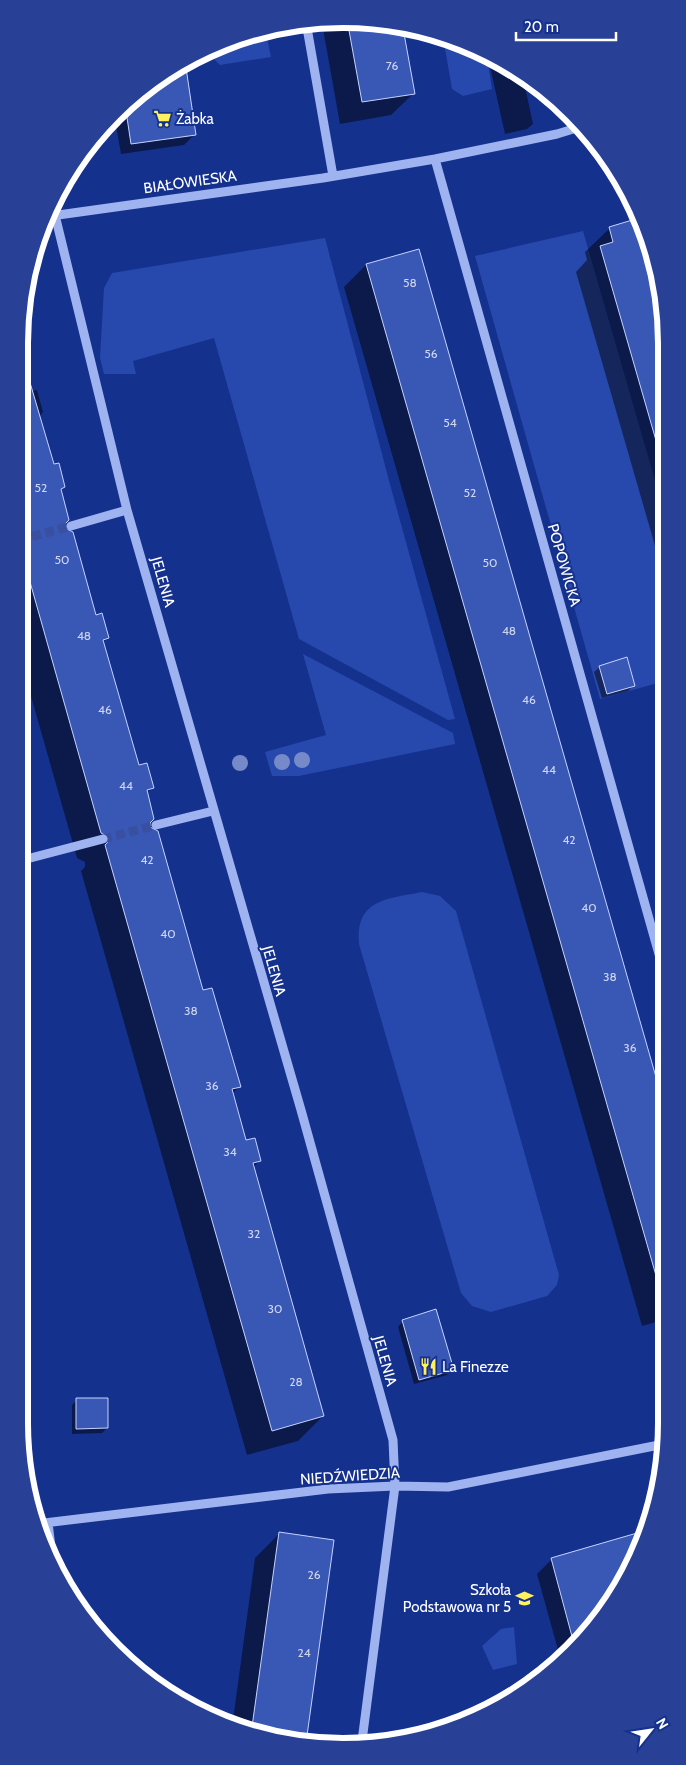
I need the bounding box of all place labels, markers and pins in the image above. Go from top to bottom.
supermarket icon: Żabka [152,109,172,129]
place label: Żabka [176,109,214,128]
restaurant icon: La Finezze [418,1357,438,1377]
place label: La Finezze [442,1358,509,1376]
place label: Szkoła Podstawowa nr 5 [403,1581,512,1616]
school or university icon: Szkoła Podstawowa nr 5 [515,1589,535,1609]

